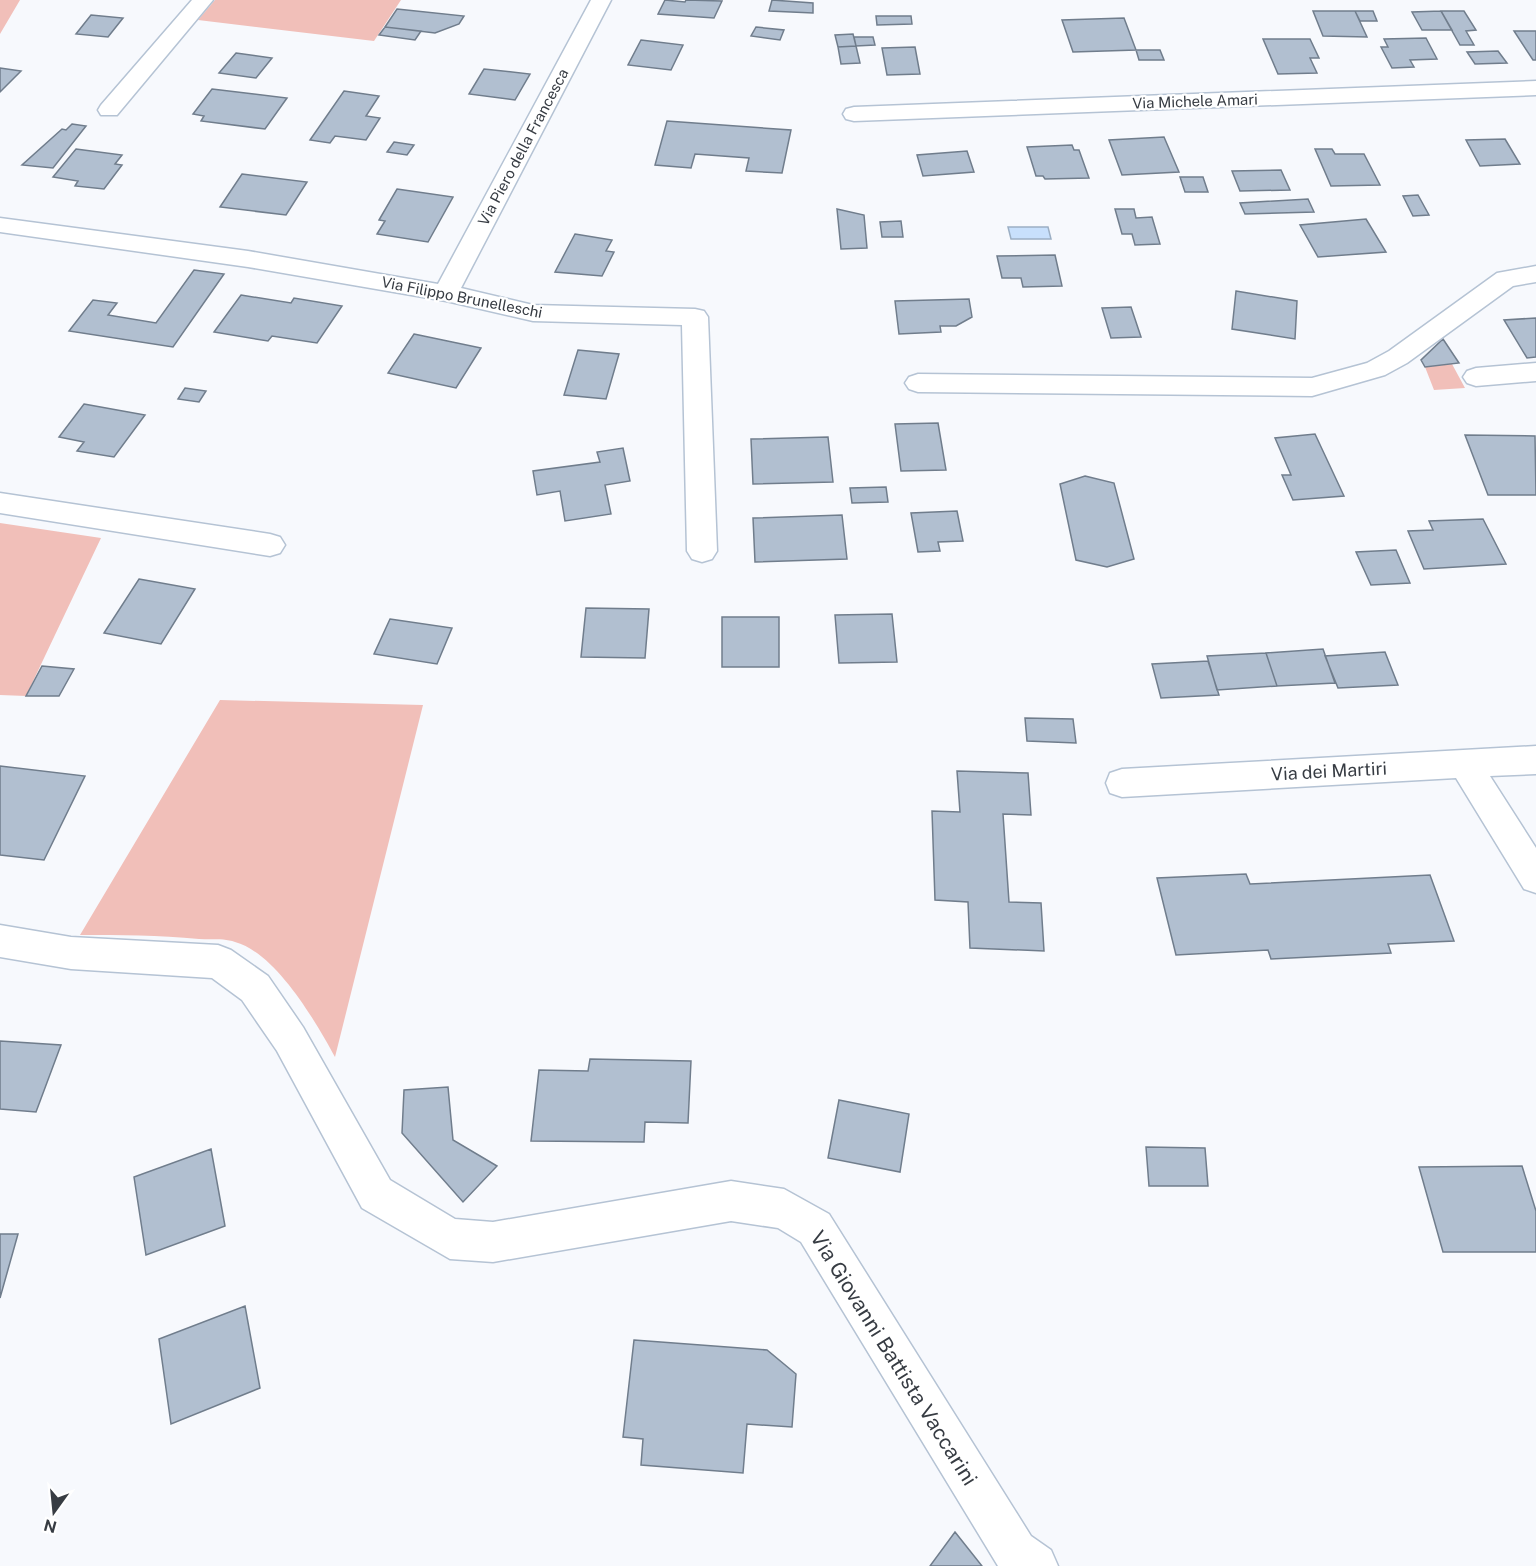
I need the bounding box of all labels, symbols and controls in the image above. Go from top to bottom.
street label: Via Piero della Francesca [474,66,572,228]
street label: Via Michele Amari [1132,90,1258,112]
street label: Via Filippo Brunelleschi [380,273,544,321]
street label: Via dei Martiri [1270,757,1388,785]
street label: Via Giovanni Battista Vaccarini [805,1226,983,1490]
north arrow [24,1482,84,1542]
text: N [42,1515,59,1537]

